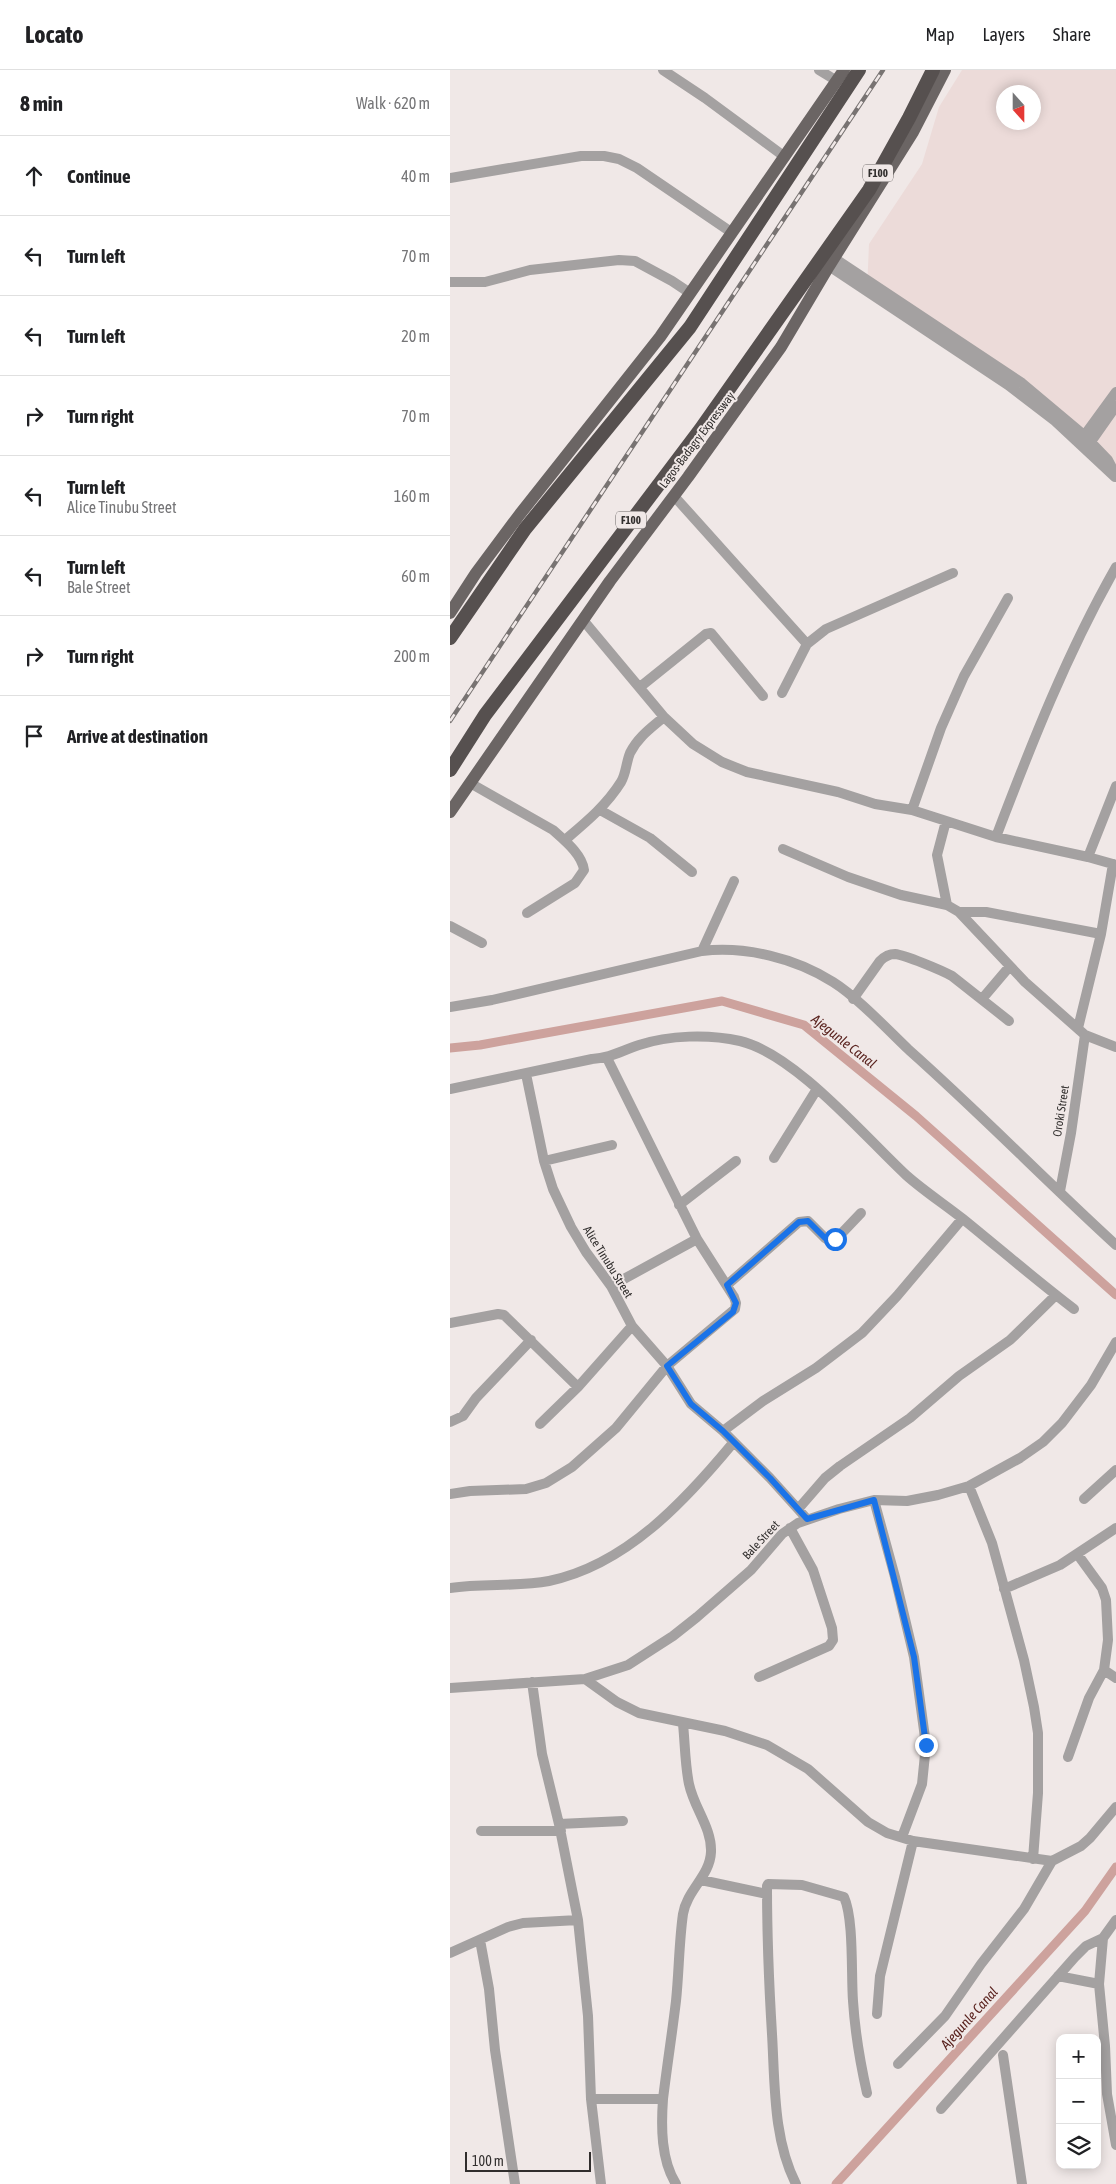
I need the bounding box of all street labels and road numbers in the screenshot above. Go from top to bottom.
road number: F100 [863,165,893,182]
street label: Lagos-Badagry Expressway [656,389,738,491]
road number: F100 [616,512,646,528]
street label: Oroki Street [1050,1084,1072,1138]
street label: Alice Tinubu Street [580,1223,636,1301]
street label: Bale Street [740,1517,783,1562]

